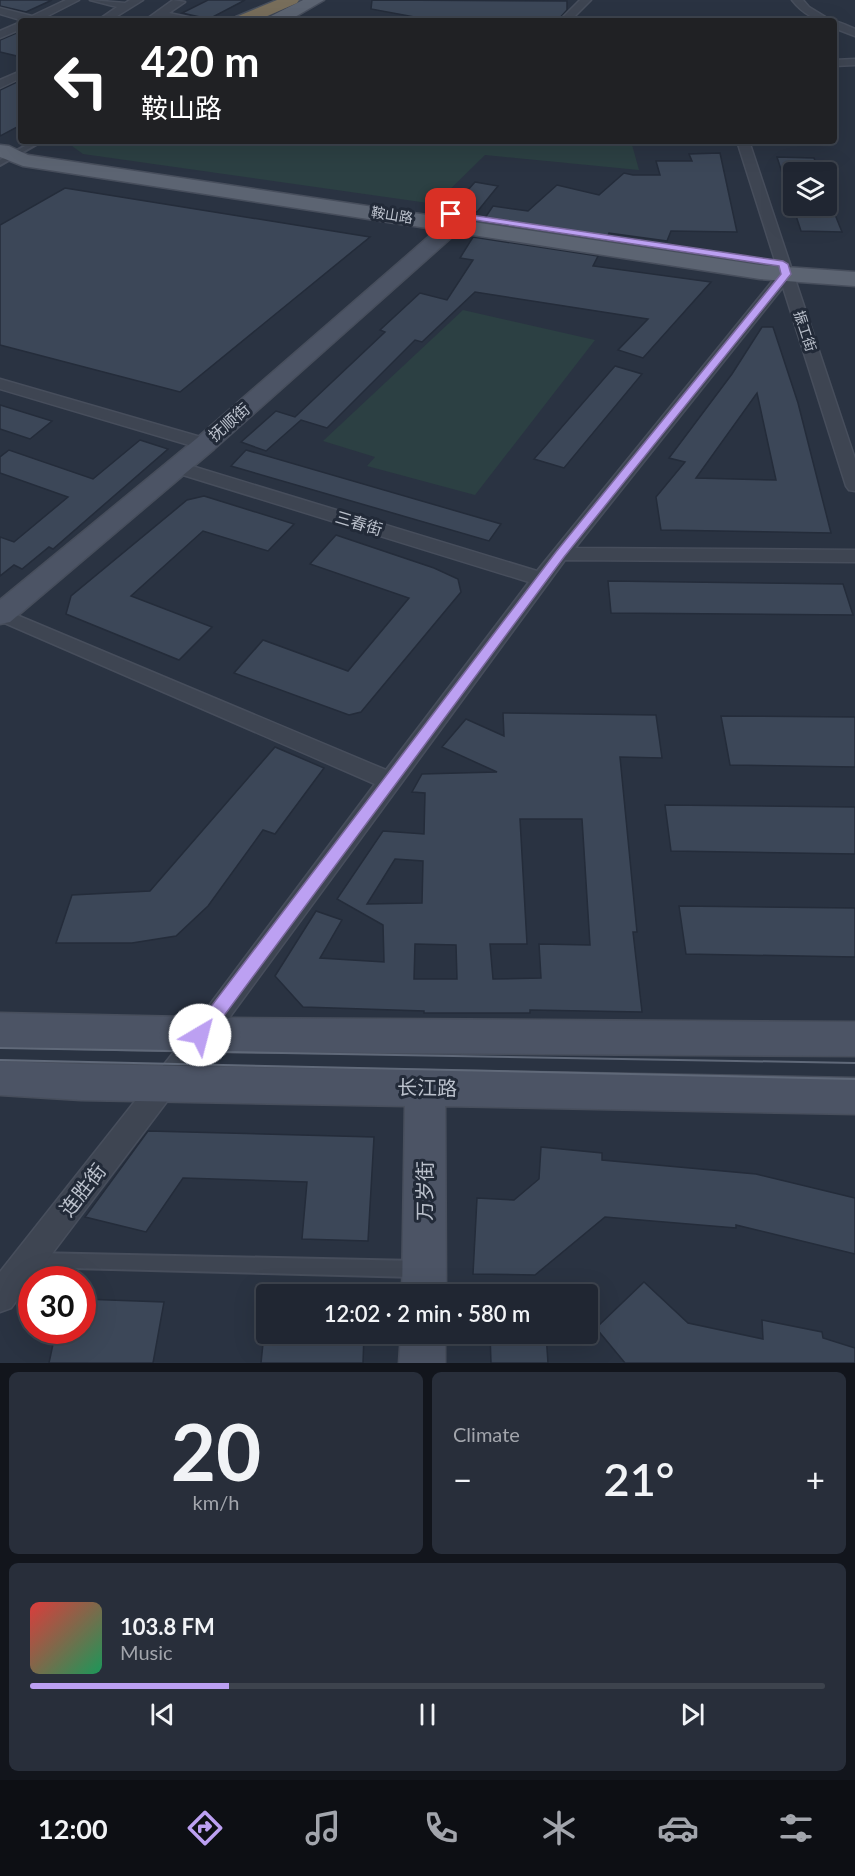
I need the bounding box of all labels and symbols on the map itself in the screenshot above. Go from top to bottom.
pin [425,188,476,239]
street label: 鞍山路 [370,203,414,226]
street label: 振工街 [791,308,820,353]
street label: 抚顺街 [204,399,253,445]
street label: 三春街 [333,506,385,539]
position arrow [168,1003,232,1067]
street label: 长江路 [397,1074,457,1100]
street label: 连胜街 [54,1158,110,1220]
street label: 万岁街 [412,1161,436,1221]
speed limit sign: 30 [18,1266,96,1344]

